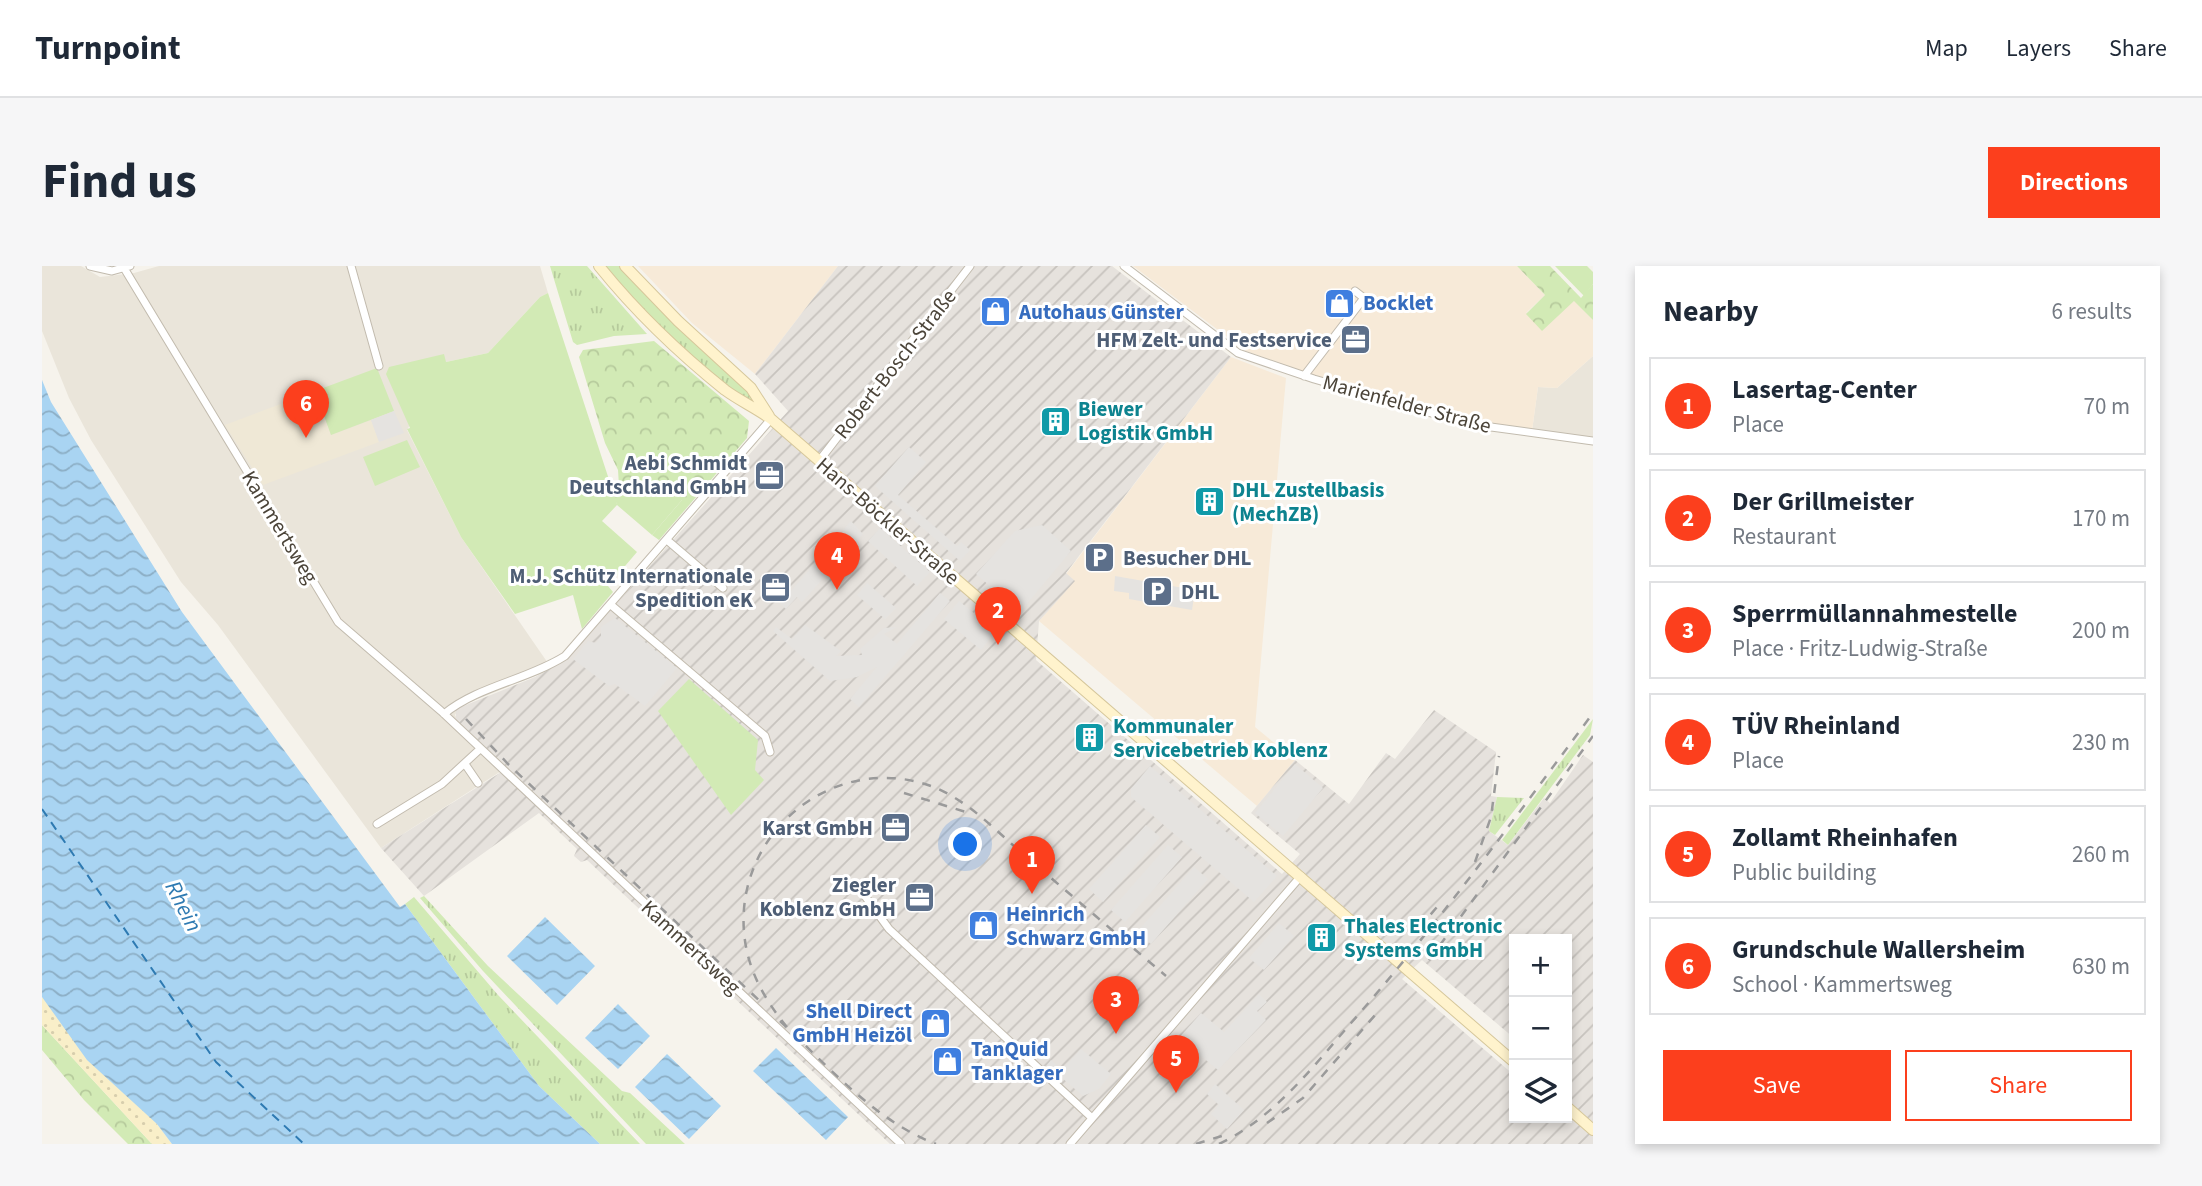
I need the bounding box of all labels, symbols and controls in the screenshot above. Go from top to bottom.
text: Turnpoint [35,25,181,72]
text: Map [1925,31,1968,66]
text: Layers [2006,31,2071,66]
text: Share [2109,31,2167,66]
text: Find us [42,147,197,217]
button: Directions [1988,147,2160,218]
street label: Robert-Bosch-Straße [827,283,963,445]
shop icon: Bocklet [1323,286,1357,320]
place label: Bocklet [1363,288,1433,318]
text: Nearby [1663,290,1758,333]
shop icon: Autohaus Günster [979,295,1013,329]
text: 6 results [2052,295,2132,328]
place label: Autohaus Günster [1018,297,1184,327]
office icon: HFM Zelt- und Festservice [1338,323,1372,357]
place label: HFM Zelt- und Festservice [1096,325,1332,355]
street label: Marienfelder Straße [1319,367,1495,441]
text: Lasertag-Center [1732,371,1917,408]
pin: 6 [283,380,329,438]
text: 1 [1682,390,1694,423]
text: 70 m [2083,390,2130,423]
place label: Biewer Logistik GmbH [1078,394,1213,448]
building icon: Biewer Logistik GmbH [1038,404,1072,438]
text: Place [1732,408,1784,441]
place label: Aebi Schmidt Deutschland GmbH [569,448,747,502]
street label: Hans-Böckler-Straße [810,450,966,592]
office icon: Aebi Schmidt Deutschland GmbH [753,458,787,492]
street label: Kammertsweg [234,465,326,589]
place label: DHL Zustellbasis (MechZB) [1232,475,1384,529]
text: Der Grillmeister [1732,483,1914,520]
building icon: DHL Zustellbasis (MechZB) [1192,485,1226,519]
text: 2 [1682,502,1694,535]
text: 170 m [2072,502,2130,535]
text: Restaurant [1732,520,1836,553]
pin: 4 [814,532,860,590]
parking icon: Besucher DHL [1083,541,1117,575]
place label: Besucher DHL [1123,543,1252,573]
place label: M.J. Schütz Internationale Spedition eK [509,561,754,615]
office icon: M.J. Schütz Internationale Spedition eK [759,571,793,605]
parking icon: DHL [1141,575,1175,609]
place label: DHL [1181,577,1219,607]
pin: 2 [975,587,1021,645]
text: Sperrmüllannahmestelle [1732,595,2017,632]
text: 3 [1682,614,1694,647]
text: 200 m [2072,614,2130,647]
text: Place · Fritz-Ludwig-Straße [1732,632,1988,665]
text: TÜV Rheinland [1732,707,1900,744]
place label: Kommunaler Servicebetrieb Koblenz [1113,711,1328,765]
building icon: Kommunaler Servicebetrieb Koblenz [1073,721,1107,755]
text: 4 [1682,726,1694,759]
text: 230 m [2072,726,2130,759]
text: Place [1732,744,1784,777]
office icon: Karst GmbH [879,811,913,845]
place label: Karst GmbH [762,813,873,843]
text: Zollamt Rheinhafen [1732,819,1958,856]
your location [948,827,982,861]
pin: 1 [1009,836,1055,894]
text: 5 [1682,838,1694,871]
text: 260 m [2072,838,2130,871]
text: Public building [1732,856,1876,889]
place label: Ziegler Koblenz GmbH [759,870,897,924]
water label: Rhein [157,875,210,937]
office icon: Ziegler Koblenz GmbH [902,880,936,914]
street label: Kammertsweg [634,893,748,1001]
place label: Heinrich Schwarz GmbH [1006,899,1146,953]
shop icon: Heinrich Schwarz GmbH [966,909,1000,943]
place label: Thales Electronic Systems GmbH [1344,911,1503,965]
building icon: Thales Electronic Systems GmbH [1304,921,1338,955]
text: Grundschule Wallersheim [1732,931,2025,968]
map controls [1509,934,1572,1123]
button: + [1509,934,1572,997]
text: 6 [1682,950,1694,983]
text: 630 m [2072,950,2130,983]
text: School · Kammertsweg [1732,968,1952,1001]
pin: 3 [1093,976,1139,1034]
place label: Shell Direct GmbH Heizöl [792,996,912,1050]
button: − [1509,997,1572,1060]
shop icon: Shell Direct GmbH Heizöl [918,1006,952,1040]
place label: TanQuid Tanklager [971,1034,1064,1088]
pin: 5 [1153,1035,1199,1093]
shop icon: TanQuid Tanklager [931,1044,965,1078]
button: Save [1663,1050,1891,1121]
button: Share [1905,1050,2132,1121]
button: layers [1509,1060,1572,1123]

